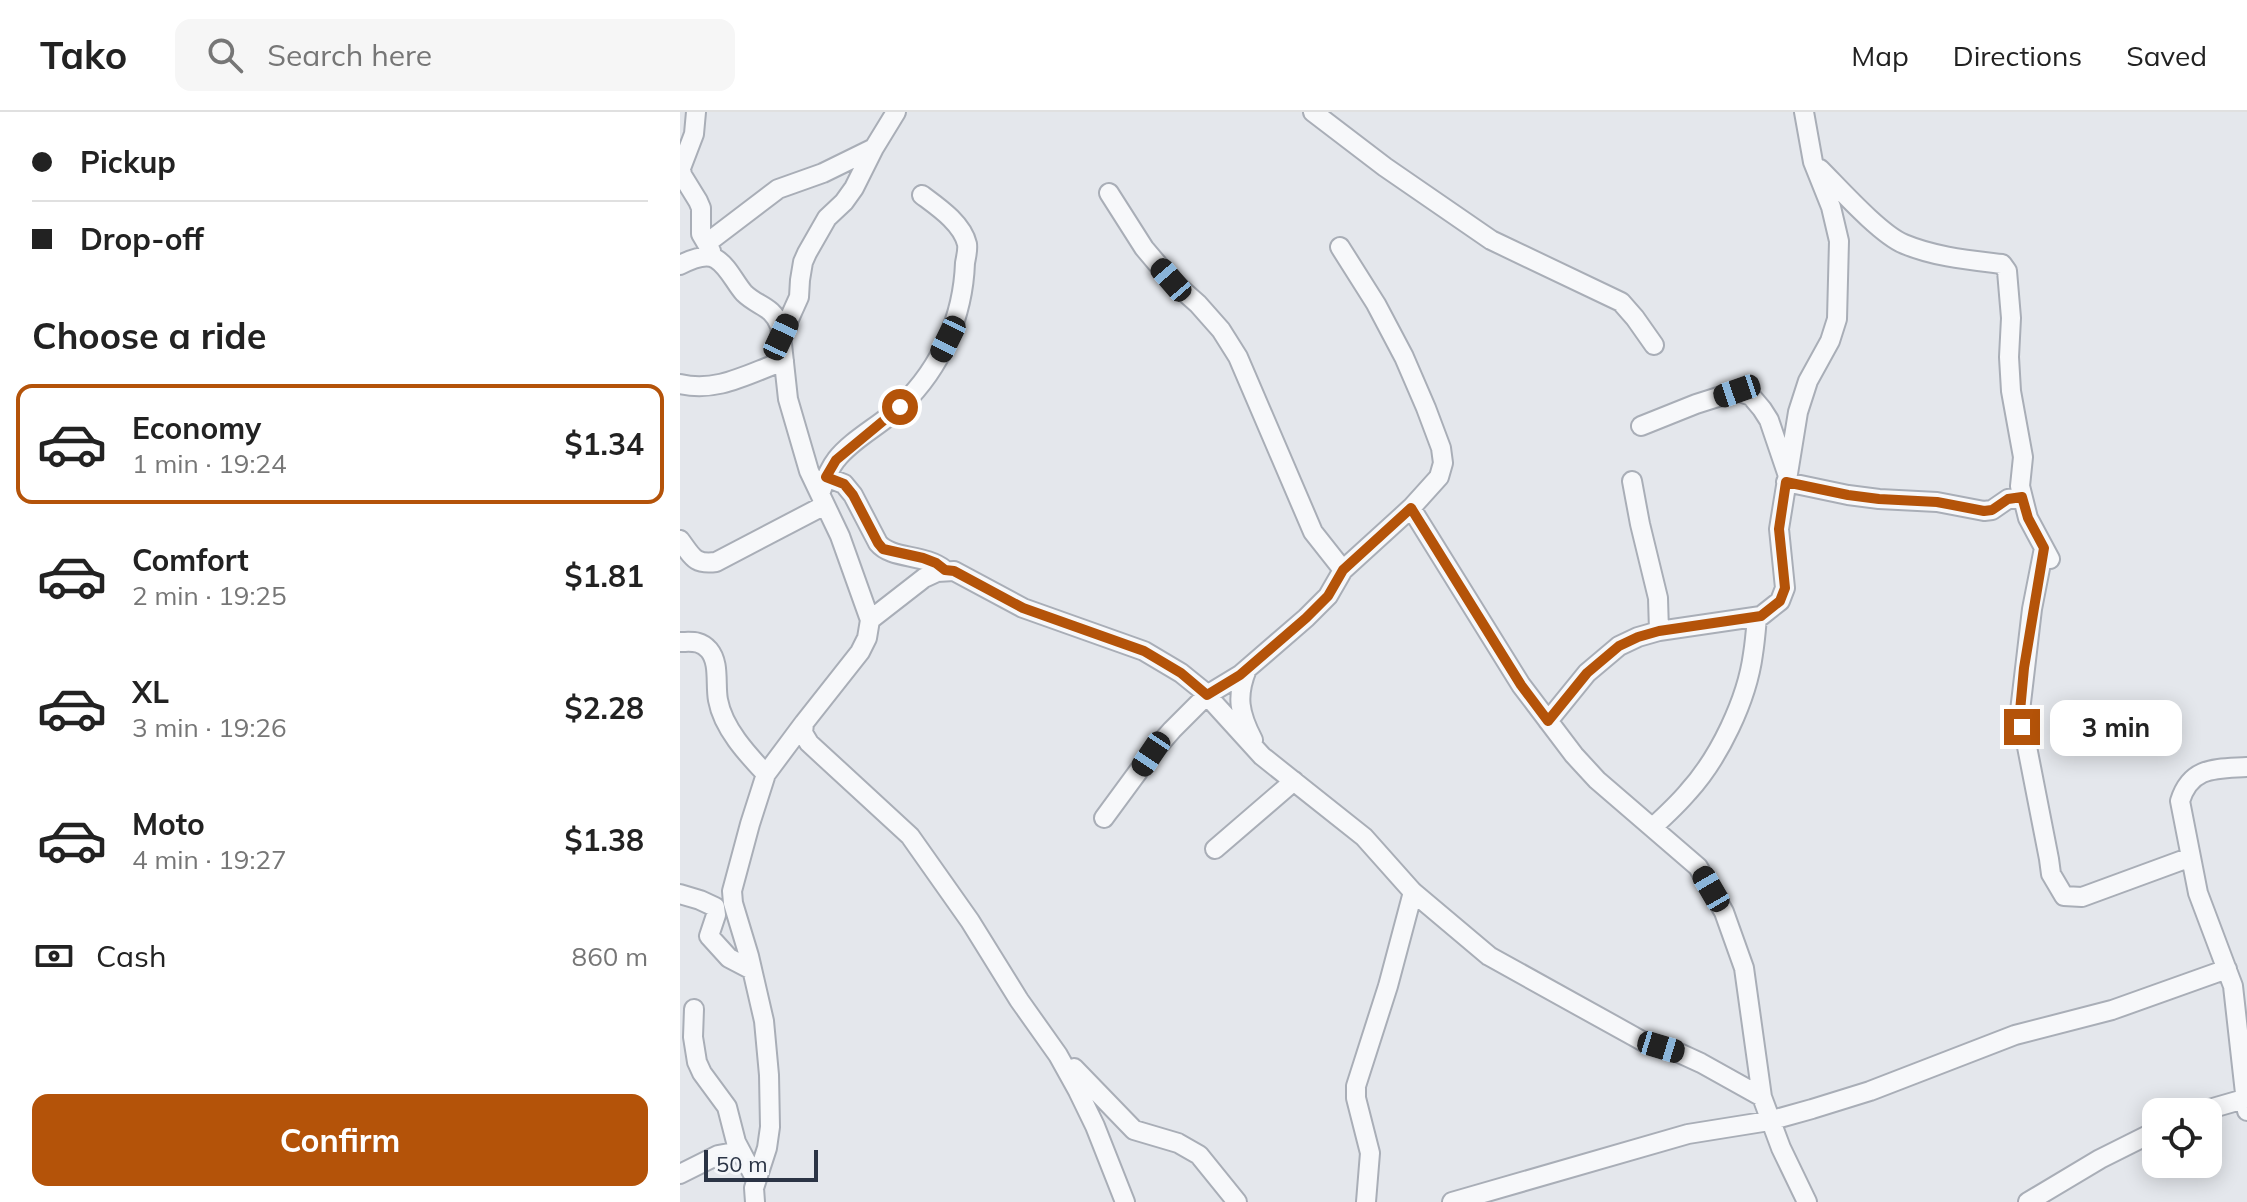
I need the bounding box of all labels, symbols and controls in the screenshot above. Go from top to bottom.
search box [175,19,735,91]
text: Tako [40,31,127,79]
icon: search [203,33,247,77]
text: Search here [267,36,432,74]
text: Map [1851,38,1909,73]
text: Directions [1953,38,2082,73]
text: Saved [2126,38,2207,73]
text: Pickup [80,143,176,181]
text: Drop-off [80,220,204,258]
car [1146,254,1196,306]
car [760,310,802,364]
car [927,312,969,366]
text: Choose a ride [32,313,266,358]
car [1710,372,1764,410]
route start [882,389,918,425]
icon: car [36,408,108,480]
text: Economy [132,409,261,447]
text: $1.34 [565,425,644,463]
text: 1 min · 19:24 [132,447,287,480]
icon: car [36,540,108,612]
text: Comfort [132,541,249,579]
text: $1.81 [565,557,644,595]
text: 2 min · 19:25 [132,579,287,612]
icon: car [36,672,108,744]
text: XL [132,673,169,711]
text: $2.28 [565,689,644,727]
callout: 3 min [2050,699,2182,755]
route end [2004,709,2040,745]
text: 3 min · 19:26 [132,711,287,744]
text: 3 min [2082,711,2150,744]
car [1128,727,1174,781]
icon: car [36,804,108,876]
text: Moto [132,805,205,843]
text: $1.38 [565,821,644,859]
text: 4 min · 19:27 [132,843,287,876]
car [1689,862,1733,916]
icon: cash [32,934,76,978]
text: Cash [96,937,167,975]
text: 860 m [572,940,648,973]
car [1635,1029,1687,1065]
button: Confirm [32,1094,648,1186]
map controls [2142,1098,2222,1178]
button: locate [2142,1098,2222,1178]
scale bar [704,1146,818,1182]
text: 50 m [716,1150,767,1178]

